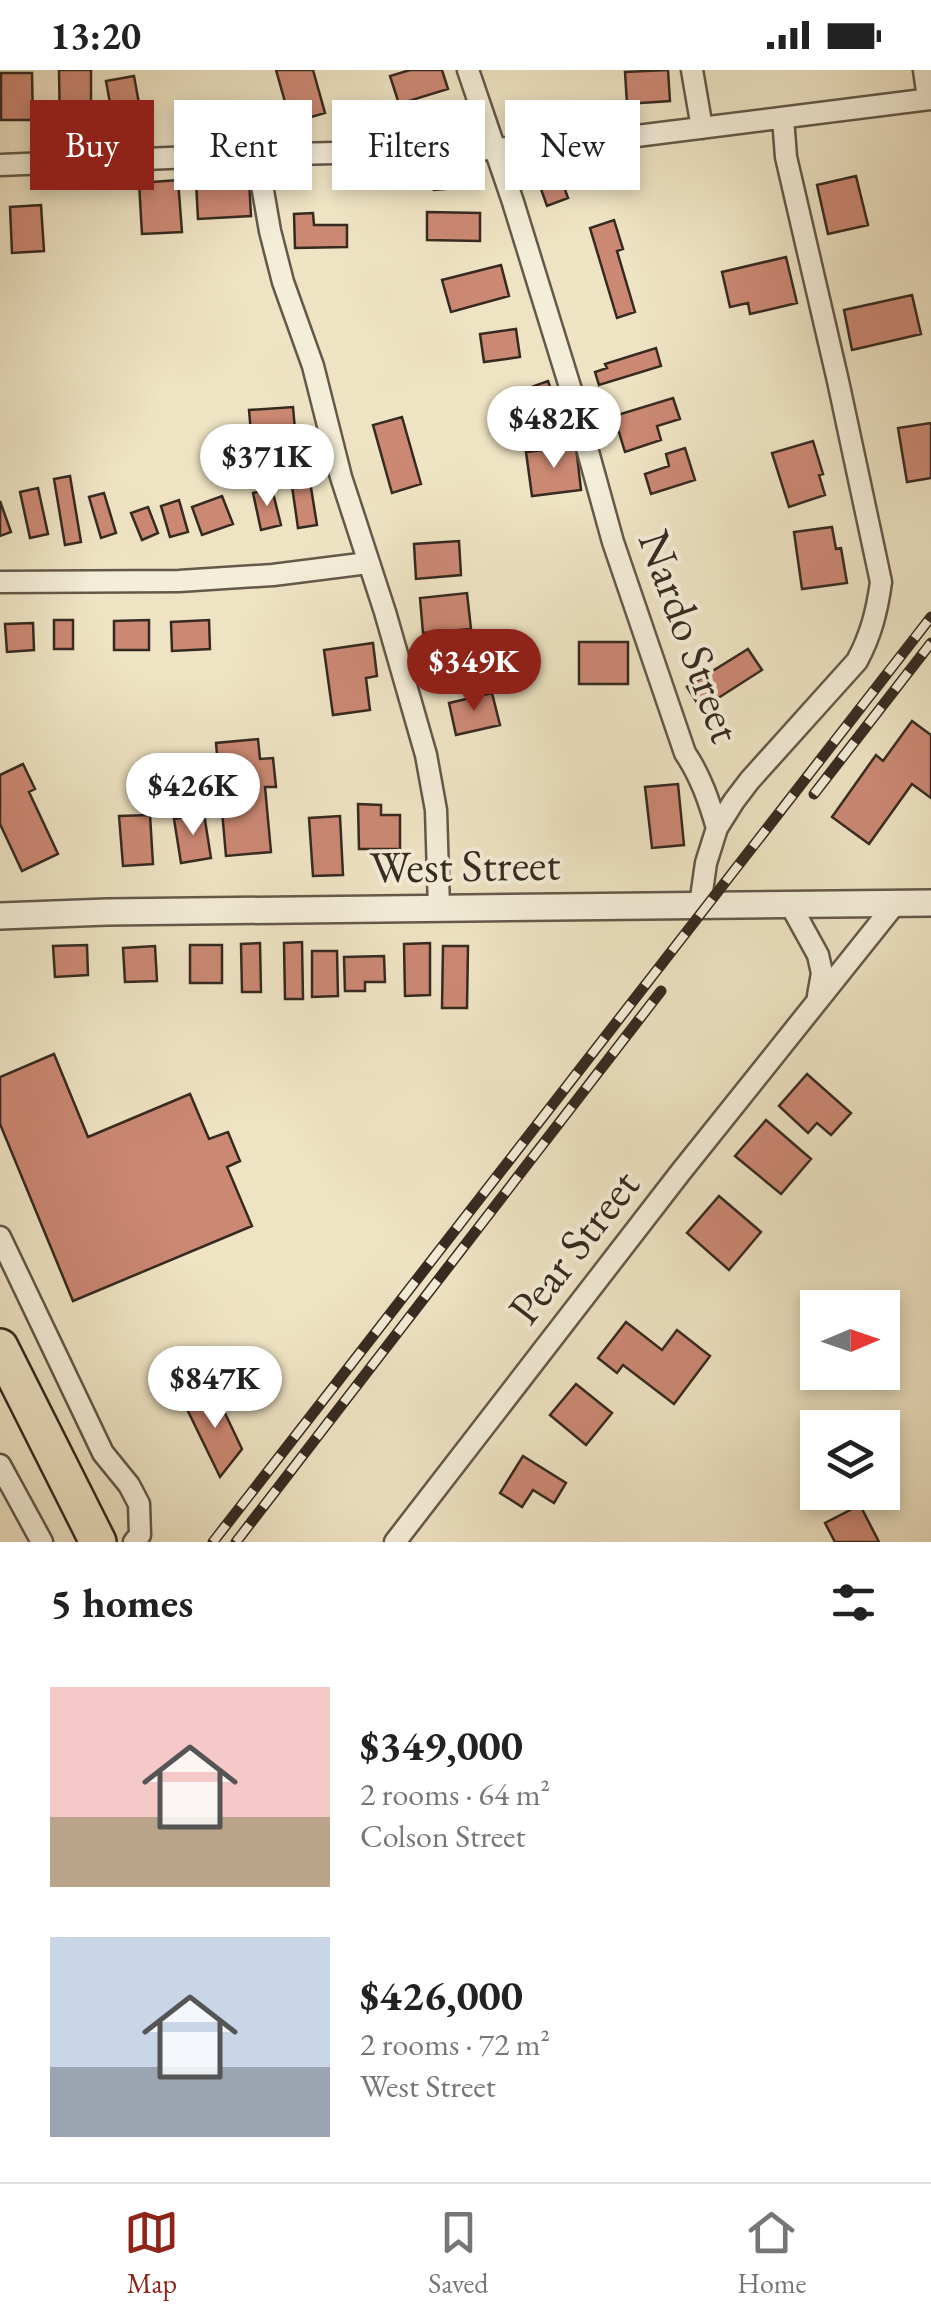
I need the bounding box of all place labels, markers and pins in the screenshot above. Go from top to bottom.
pin: $482K [484,386,624,471]
pin: $371K [197,424,337,509]
pin: $349K [404,629,544,714]
pin: $426K [123,753,263,838]
pin: $847K [145,1346,285,1431]

